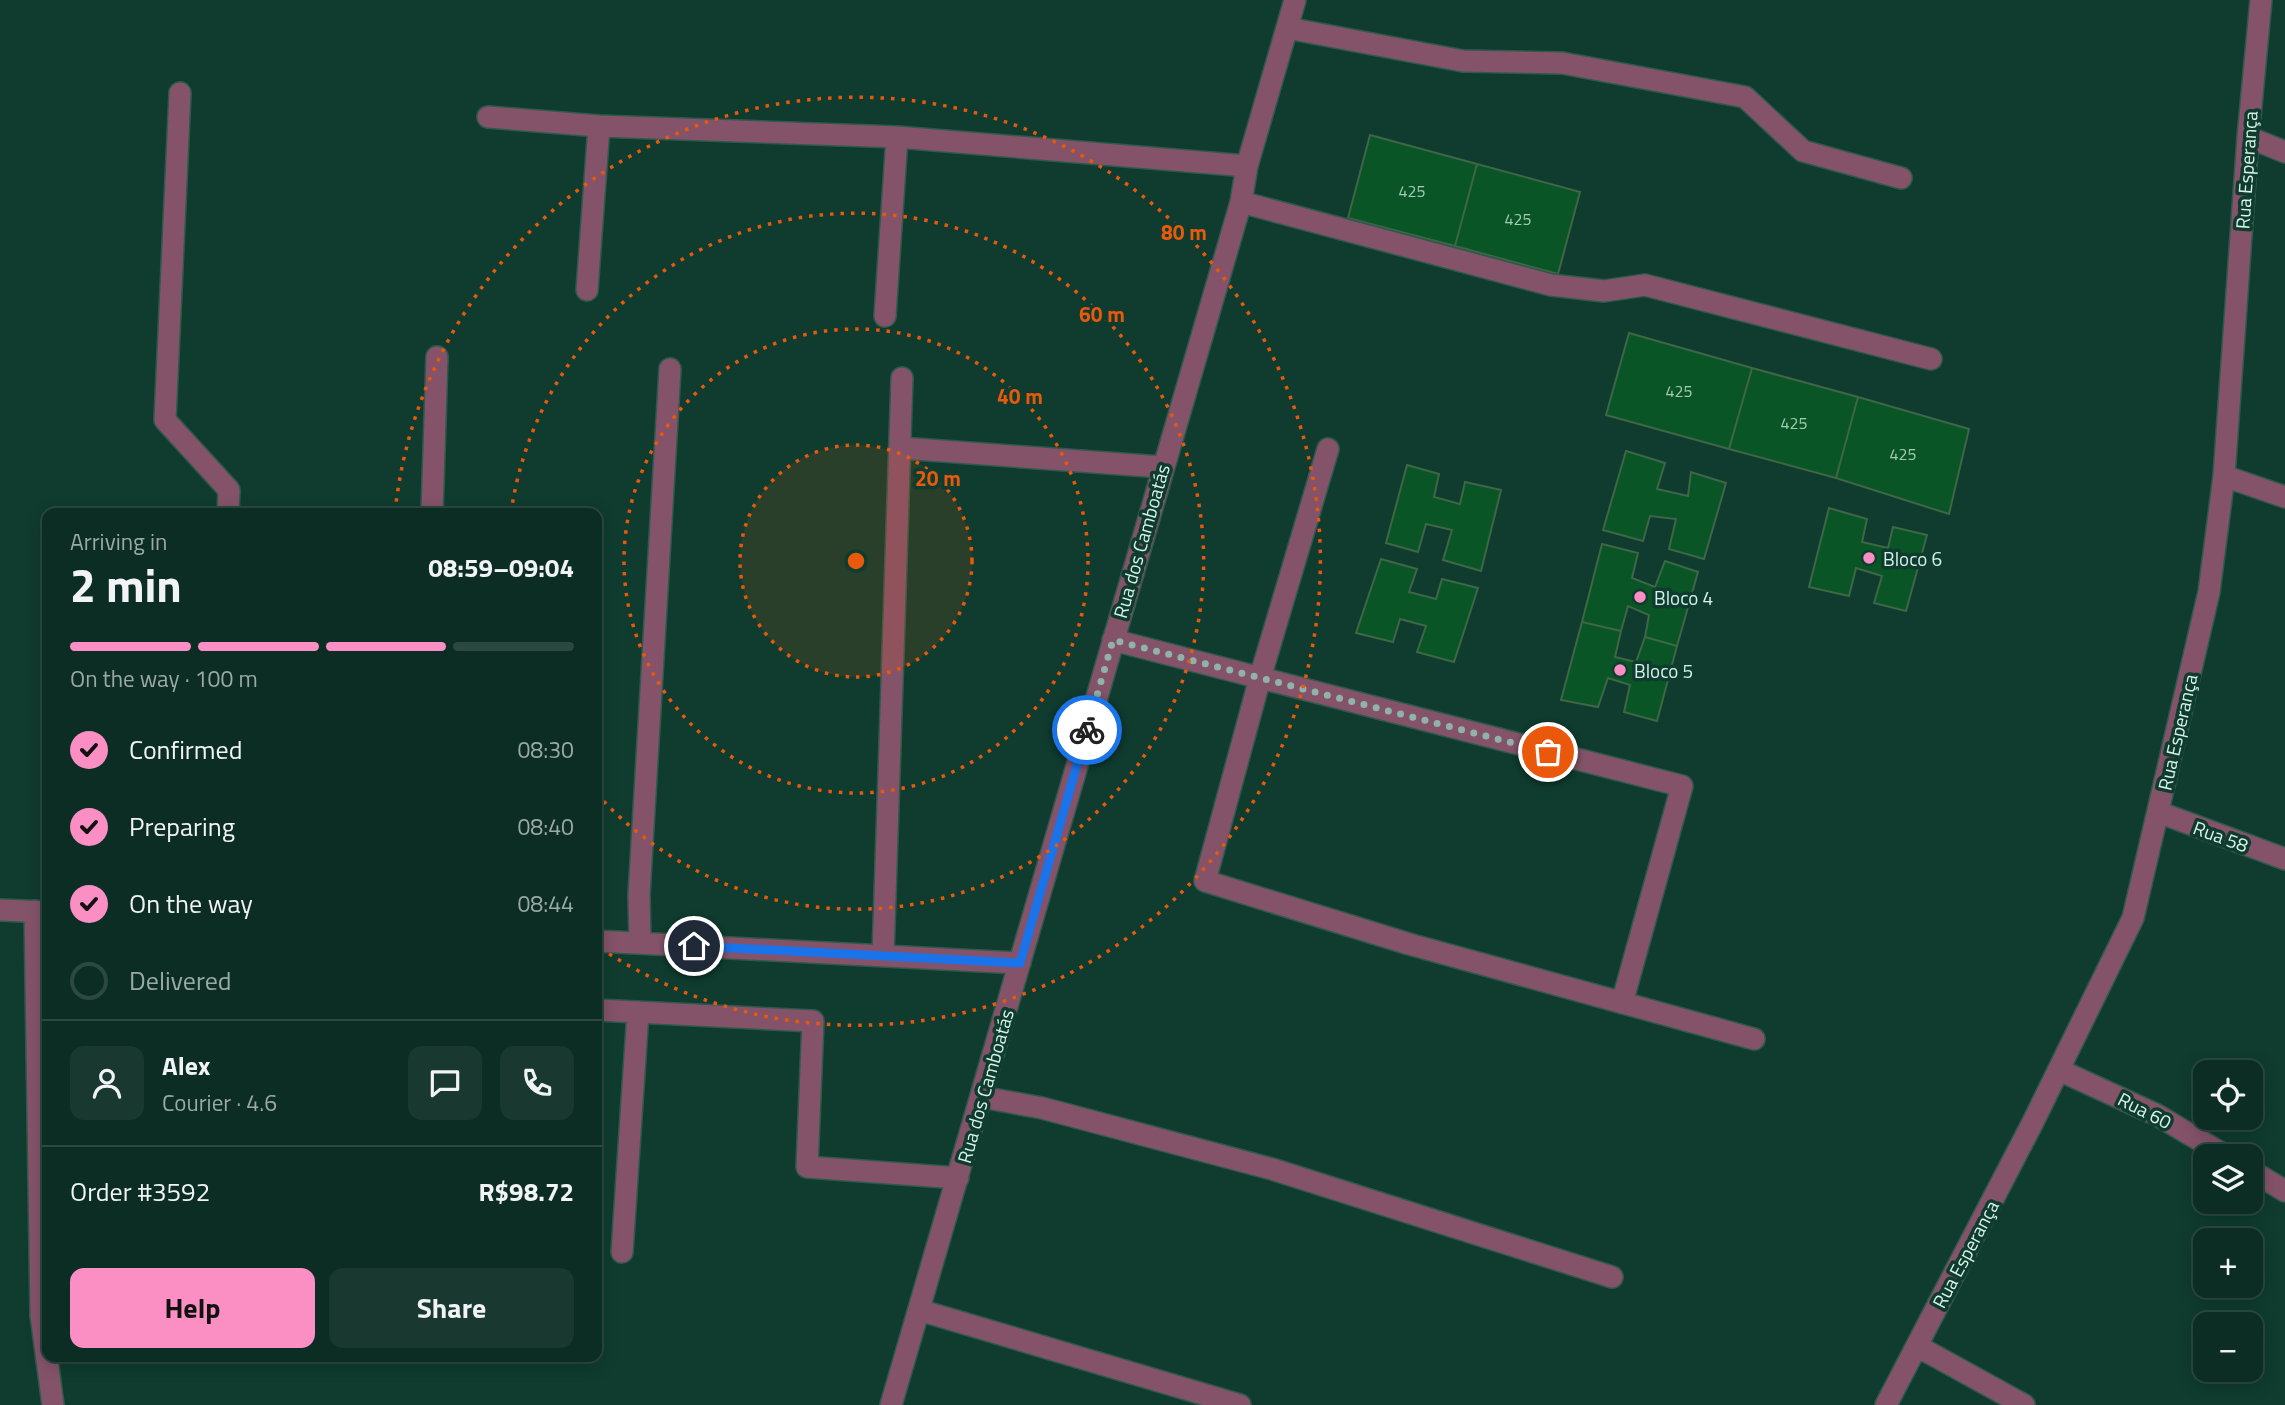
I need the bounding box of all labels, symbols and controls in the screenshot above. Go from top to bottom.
street label: Rua Esperança [2227,109,2265,230]
house number: 425 [1399,179,1425,203]
house number: 425 [1505,207,1531,231]
text: 80 m [1161,216,1207,248]
text: 60 m [1079,298,1125,330]
house number: 425 [1666,379,1692,403]
text: 40 m [997,380,1043,412]
house number: 425 [1781,411,1807,435]
house number: 425 [1890,442,1916,466]
street label: Rua dos Camboatás [1105,461,1177,621]
text: 20 m [915,462,961,494]
text: Arriving in [70,524,167,559]
place label: Bloco 6 [1883,544,1942,573]
text: 08:59–09:04 [428,548,574,587]
centre of rings [844,549,868,573]
text: 2 min [70,550,182,620]
marker: Bloco 6 [1861,550,1877,566]
place label: Bloco 4 [1654,583,1713,612]
marker: Bloco 4 [1632,589,1648,605]
place label: Bloco 5 [1634,656,1693,685]
text: On the way · 100 m [70,661,258,696]
marker: Bloco 5 [1612,662,1628,678]
street label: Rua Esperança [2150,671,2205,793]
courier [1052,695,1122,765]
icon: bike [1068,711,1106,749]
pin [1518,722,1578,782]
text: Confirmed [129,730,243,769]
icon: check [70,731,108,769]
text: 08:30 [517,732,574,767]
icon: bag [1529,733,1567,771]
text: Preparing [129,807,235,846]
icon: check [70,808,108,846]
text: 08:40 [517,809,574,844]
street label: Rua 58 [2189,813,2253,859]
text: On the way [129,884,253,923]
icon: check [70,885,108,923]
text: 08:44 [517,886,574,921]
pin [664,916,724,976]
icon: home [675,927,713,965]
text: Delivered [129,961,232,1000]
street label: Rua dos Camboatás [949,1006,1021,1166]
button: person [70,1046,144,1120]
text: Alex [162,1046,210,1085]
button: chat [408,1046,482,1120]
button: phone [500,1046,574,1120]
map controls [2193,1060,2263,1382]
button: locate [2193,1060,2263,1130]
street label: Rua 60 [2113,1084,2177,1136]
text: Courier · 4.6 [162,1085,277,1120]
button: layers [2193,1144,2263,1214]
text: Order #3592 [70,1172,210,1211]
text: R$98.72 [478,1172,574,1211]
street label: Rua Esperança [1924,1194,2006,1313]
button: + [2193,1228,2263,1298]
button: Help [70,1268,315,1348]
button: Share [329,1268,574,1348]
button: − [2193,1312,2263,1382]

